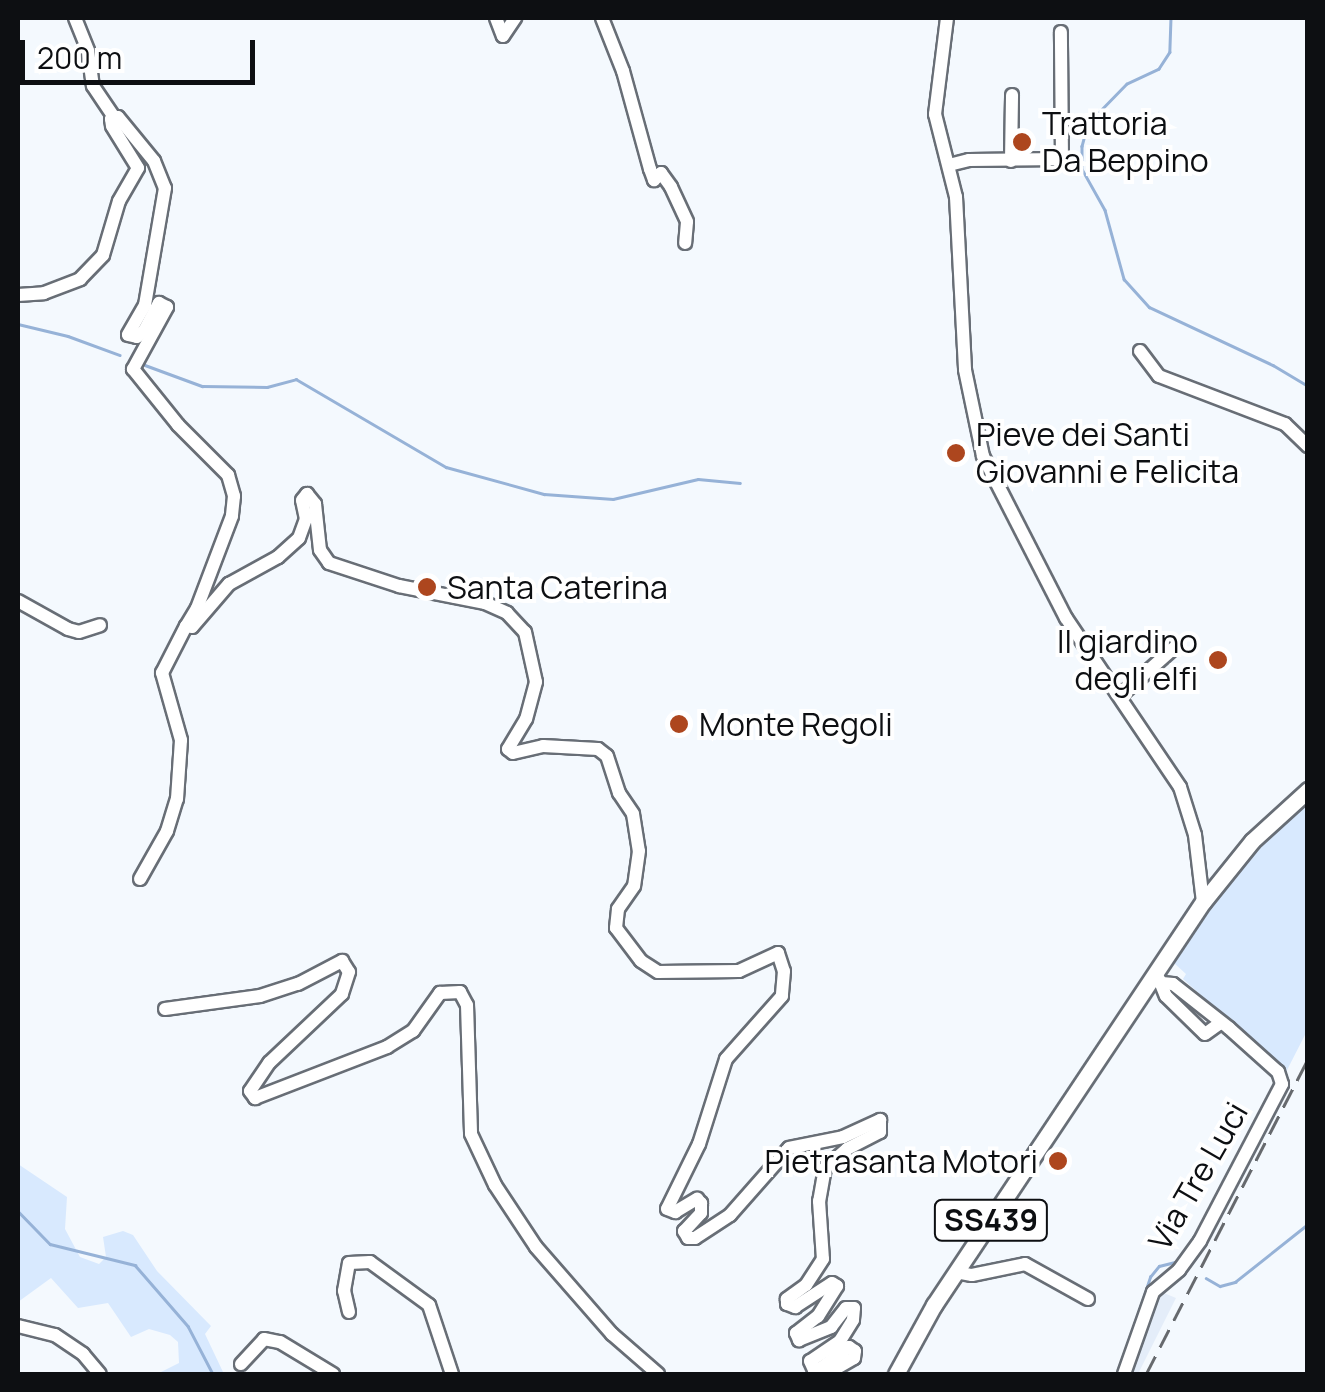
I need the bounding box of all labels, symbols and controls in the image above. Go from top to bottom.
scale bar [25,20,260,82]
text: 200 m [37,37,122,78]
place label: Trattoria Da Beppino [1042,105,1209,180]
marker: Trattoria Da Beppino [1011,131,1033,153]
place label: Pieve dei Santi Giovanni e Felicita [976,416,1239,491]
marker: Pieve dei Santi Giovanni e Felicita [945,442,967,464]
place label: Santa Caterina [447,568,668,606]
marker: Santa Caterina [416,576,438,598]
place label: Il giardino degli elfi [1057,623,1198,698]
marker: Il giardino degli elfi [1207,649,1229,671]
place label: Monte Regoli [699,705,893,743]
marker: Monte Regoli [668,713,690,735]
street label: Via Tre Luci [1140,1095,1256,1257]
place label: Pietrasanta Motori [764,1142,1038,1180]
marker: Pietrasanta Motori [1047,1150,1069,1172]
road number: SS439 [934,1195,1048,1245]

